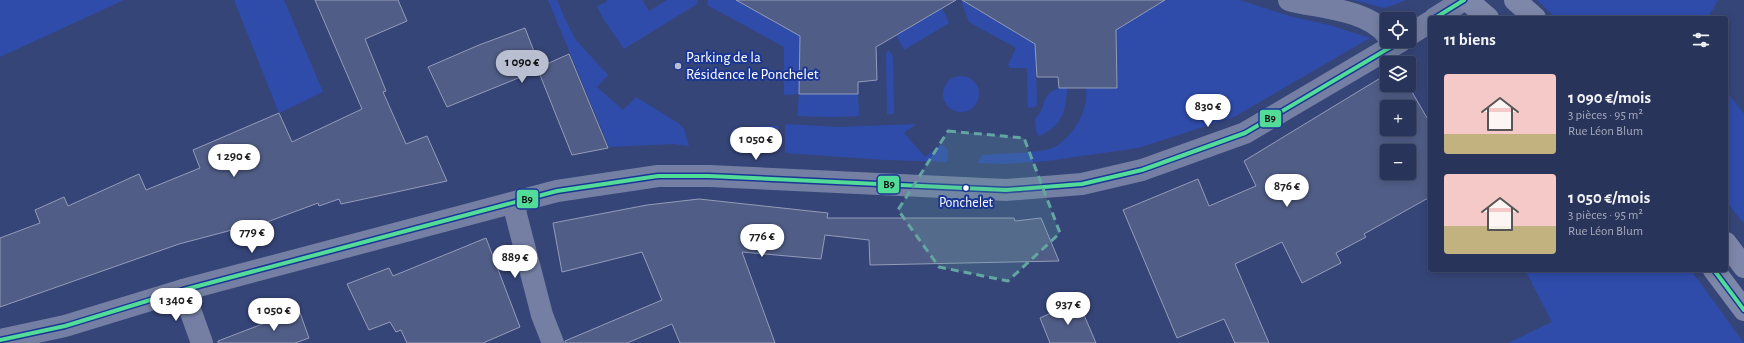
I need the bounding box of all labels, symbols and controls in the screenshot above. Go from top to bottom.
map controls [1380,12,1416,180]
button: locate [1380,12,1416,48]
icon: filters [1690,29,1712,51]
text: 11 biens [1444,31,1496,48]
pin: 1 090 € [485,50,559,84]
place label: Parking de la Résidence le Ponchelet [686,50,819,82]
text: 1 090 € [505,56,539,69]
button: layers [1380,56,1416,92]
marker: Parking de la Résidence le Ponchelet [673,61,683,71]
text: 1 090 €/mois [1568,89,1651,106]
icon: home [1476,90,1524,138]
pin: 830 € [1180,94,1236,128]
text: 830 € [1195,100,1221,113]
button: + [1380,100,1416,136]
line badge: B9 [1259,109,1282,128]
text: 3 pièces · 95 m² [1568,109,1643,122]
text: B9 [1264,113,1276,124]
text: Rue Léon Blum [1568,125,1643,138]
pin: 1 050 € [719,127,793,161]
text: 1 050 € [739,133,773,146]
pin: 1 290 € [197,144,271,178]
button: − [1380,144,1416,180]
text: 1 290 € [217,150,251,163]
pin: 876 € [1259,174,1315,208]
line badge: B9 [877,175,900,194]
text: B9 [883,179,895,190]
text: 876 € [1274,180,1300,193]
marker: Ponchelet [961,183,971,193]
line badge: B9 [516,189,539,209]
text: 1 050 €/mois [1568,189,1650,206]
icon: home [1476,190,1524,238]
text: B9 [521,194,533,205]
place label: Ponchelet [939,196,994,210]
text: 3 pièces · 95 m² [1568,209,1643,222]
pin: 779 € [224,220,280,254]
pin: 776 € [734,224,790,258]
text: Rue Léon Blum [1568,225,1643,238]
text: 779 € [239,226,265,239]
text: 776 € [749,230,775,243]
pin: 889 € [487,245,543,279]
text: 889 € [501,251,529,264]
pin: 1 340 € [139,288,213,322]
pin: 937 € [1040,292,1096,326]
text: 1 340 € [159,294,193,307]
pin: 1 050 € [237,298,311,332]
text: 937 € [1055,298,1081,311]
text: 1 050 € [257,304,291,317]

